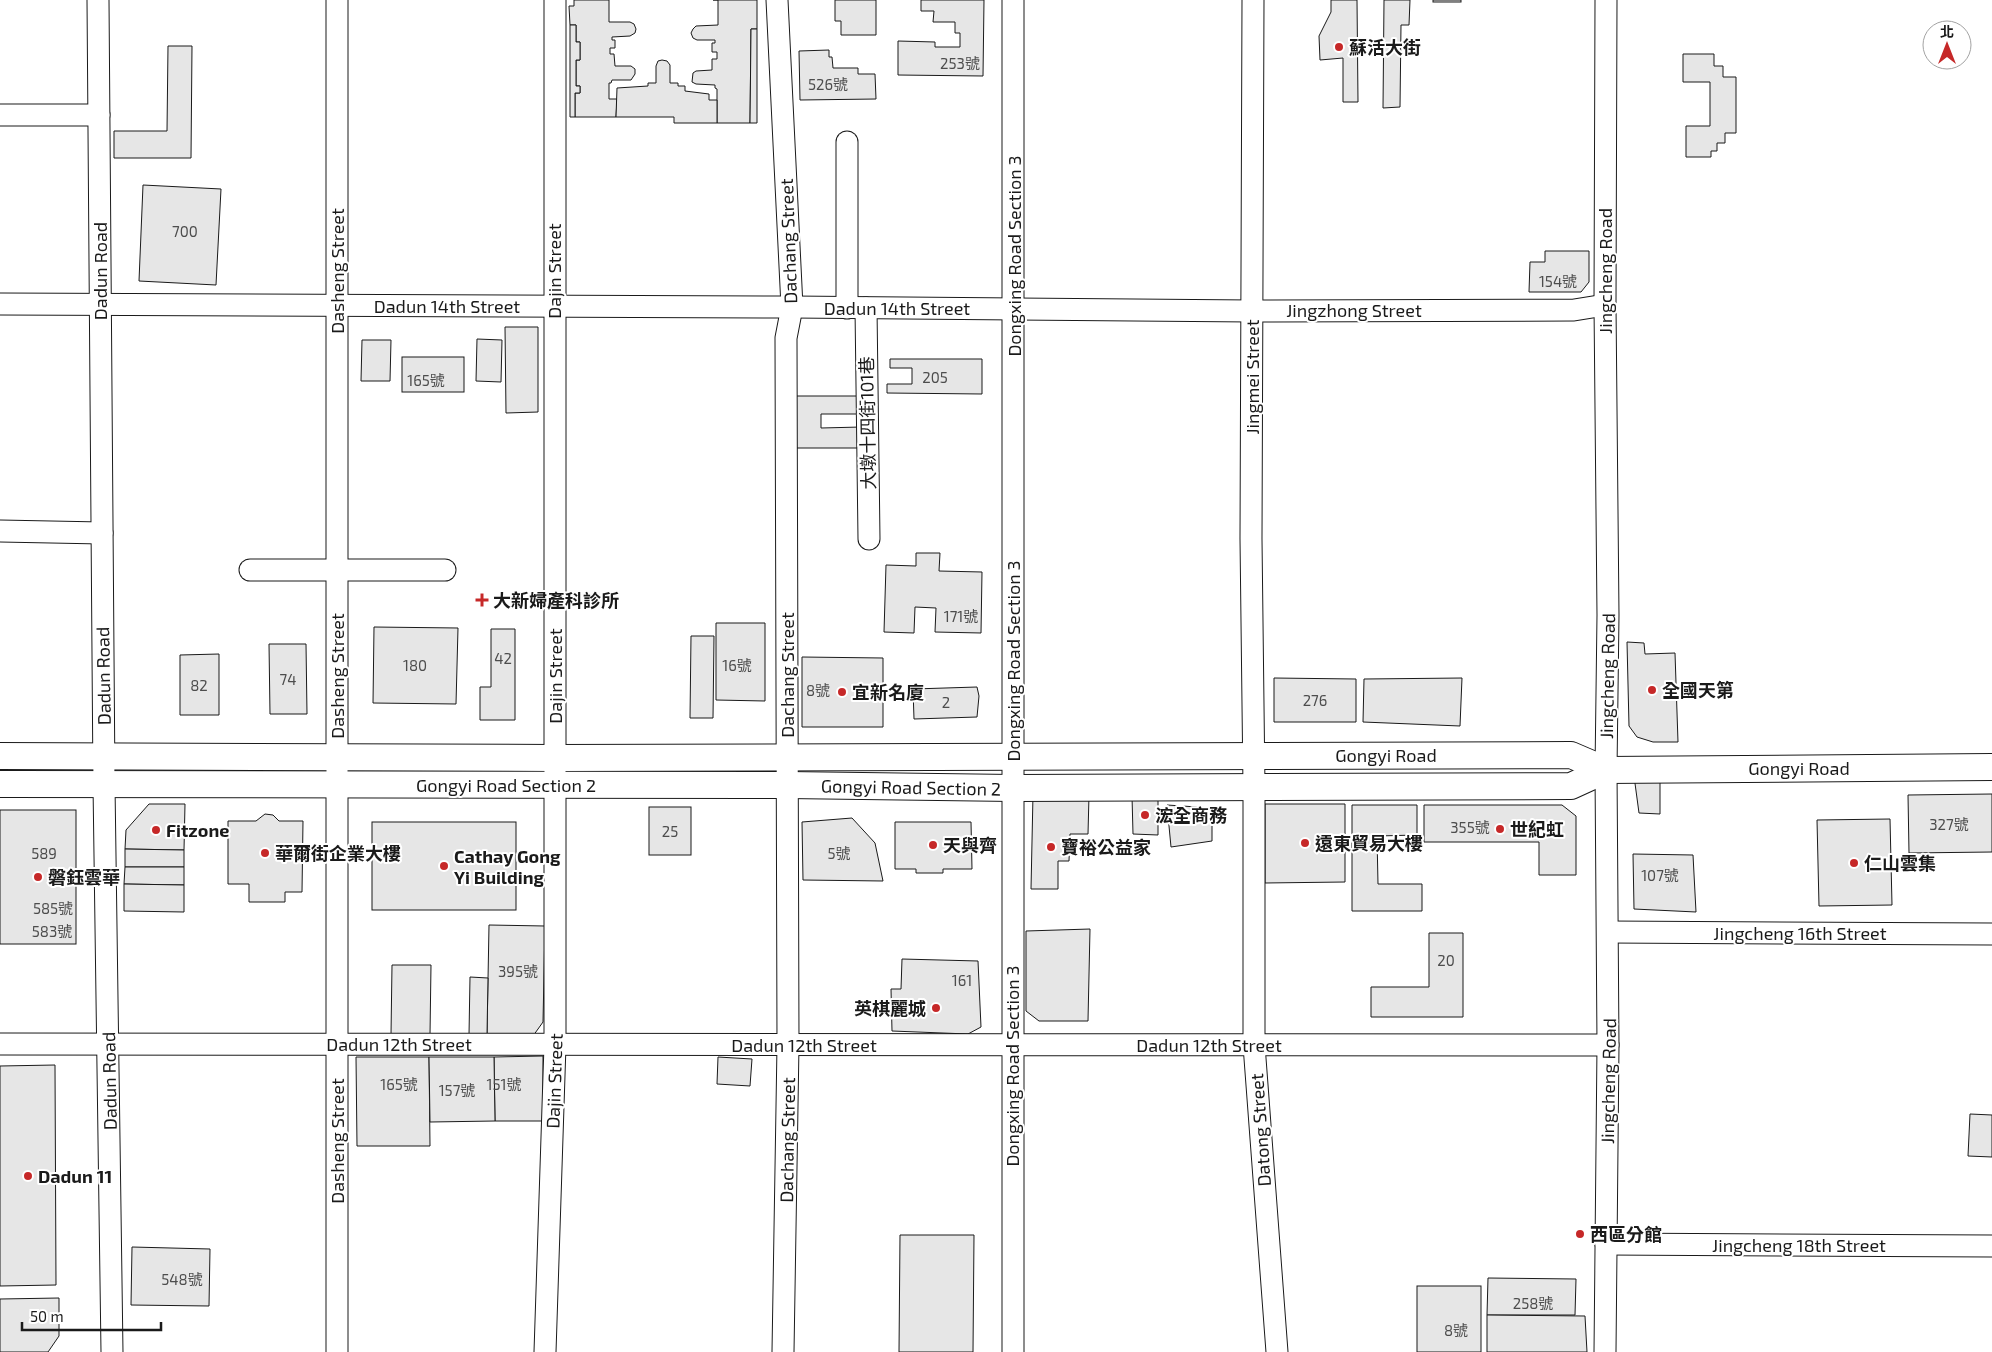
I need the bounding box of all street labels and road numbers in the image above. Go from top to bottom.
street label: Dongxing Road Section 3 [1003,155,1025,357]
street label: Dachang Street [775,178,801,304]
street label: Dasheng Street [326,208,348,334]
street label: Jingcheng Road [1594,208,1616,334]
street label: Dadun Road [89,222,111,320]
street label: Dajin Street [543,223,565,319]
street label: Dadun 14th Street [374,295,520,317]
street label: Dadun 14th Street [824,297,970,319]
street label: Jingzhong Street [1286,299,1422,321]
street label: Jingmei Street [1241,319,1263,435]
street label: 大墩十四街101巷 [855,356,879,490]
street label: Dongxing Road Section 3 [1002,560,1024,762]
street label: Dachang Street [776,612,798,738]
street label: Dasheng Street [326,613,348,739]
street label: Jingcheng Road [1595,613,1619,739]
street label: Dadun Road [91,627,115,725]
street label: Dajin Street [544,628,566,724]
street label: Gongyi Road [1335,744,1437,766]
street label: Gongyi Road [1748,757,1850,779]
street label: Gongyi Road Section 2 [416,774,596,796]
street label: Gongyi Road Section 2 [821,774,1001,800]
street label: Jingcheng 16th Street [1713,922,1887,944]
street label: Dongxing Road Section 3 [1001,965,1023,1167]
street label: Jingcheng Road [1596,1018,1620,1144]
street label: Dadun Road [97,1032,121,1130]
street label: Dadun 12th Street [326,1033,472,1055]
street label: Dajin Street [541,1033,567,1129]
street label: Dadun 12th Street [731,1034,877,1056]
street label: Dadun 12th Street [1136,1034,1282,1056]
street label: Datong Street [1245,1073,1275,1187]
street label: Dachang Street [775,1077,799,1203]
street label: Dasheng Street [326,1078,348,1204]
street label: Jingcheng 18th Street [1712,1234,1886,1256]

